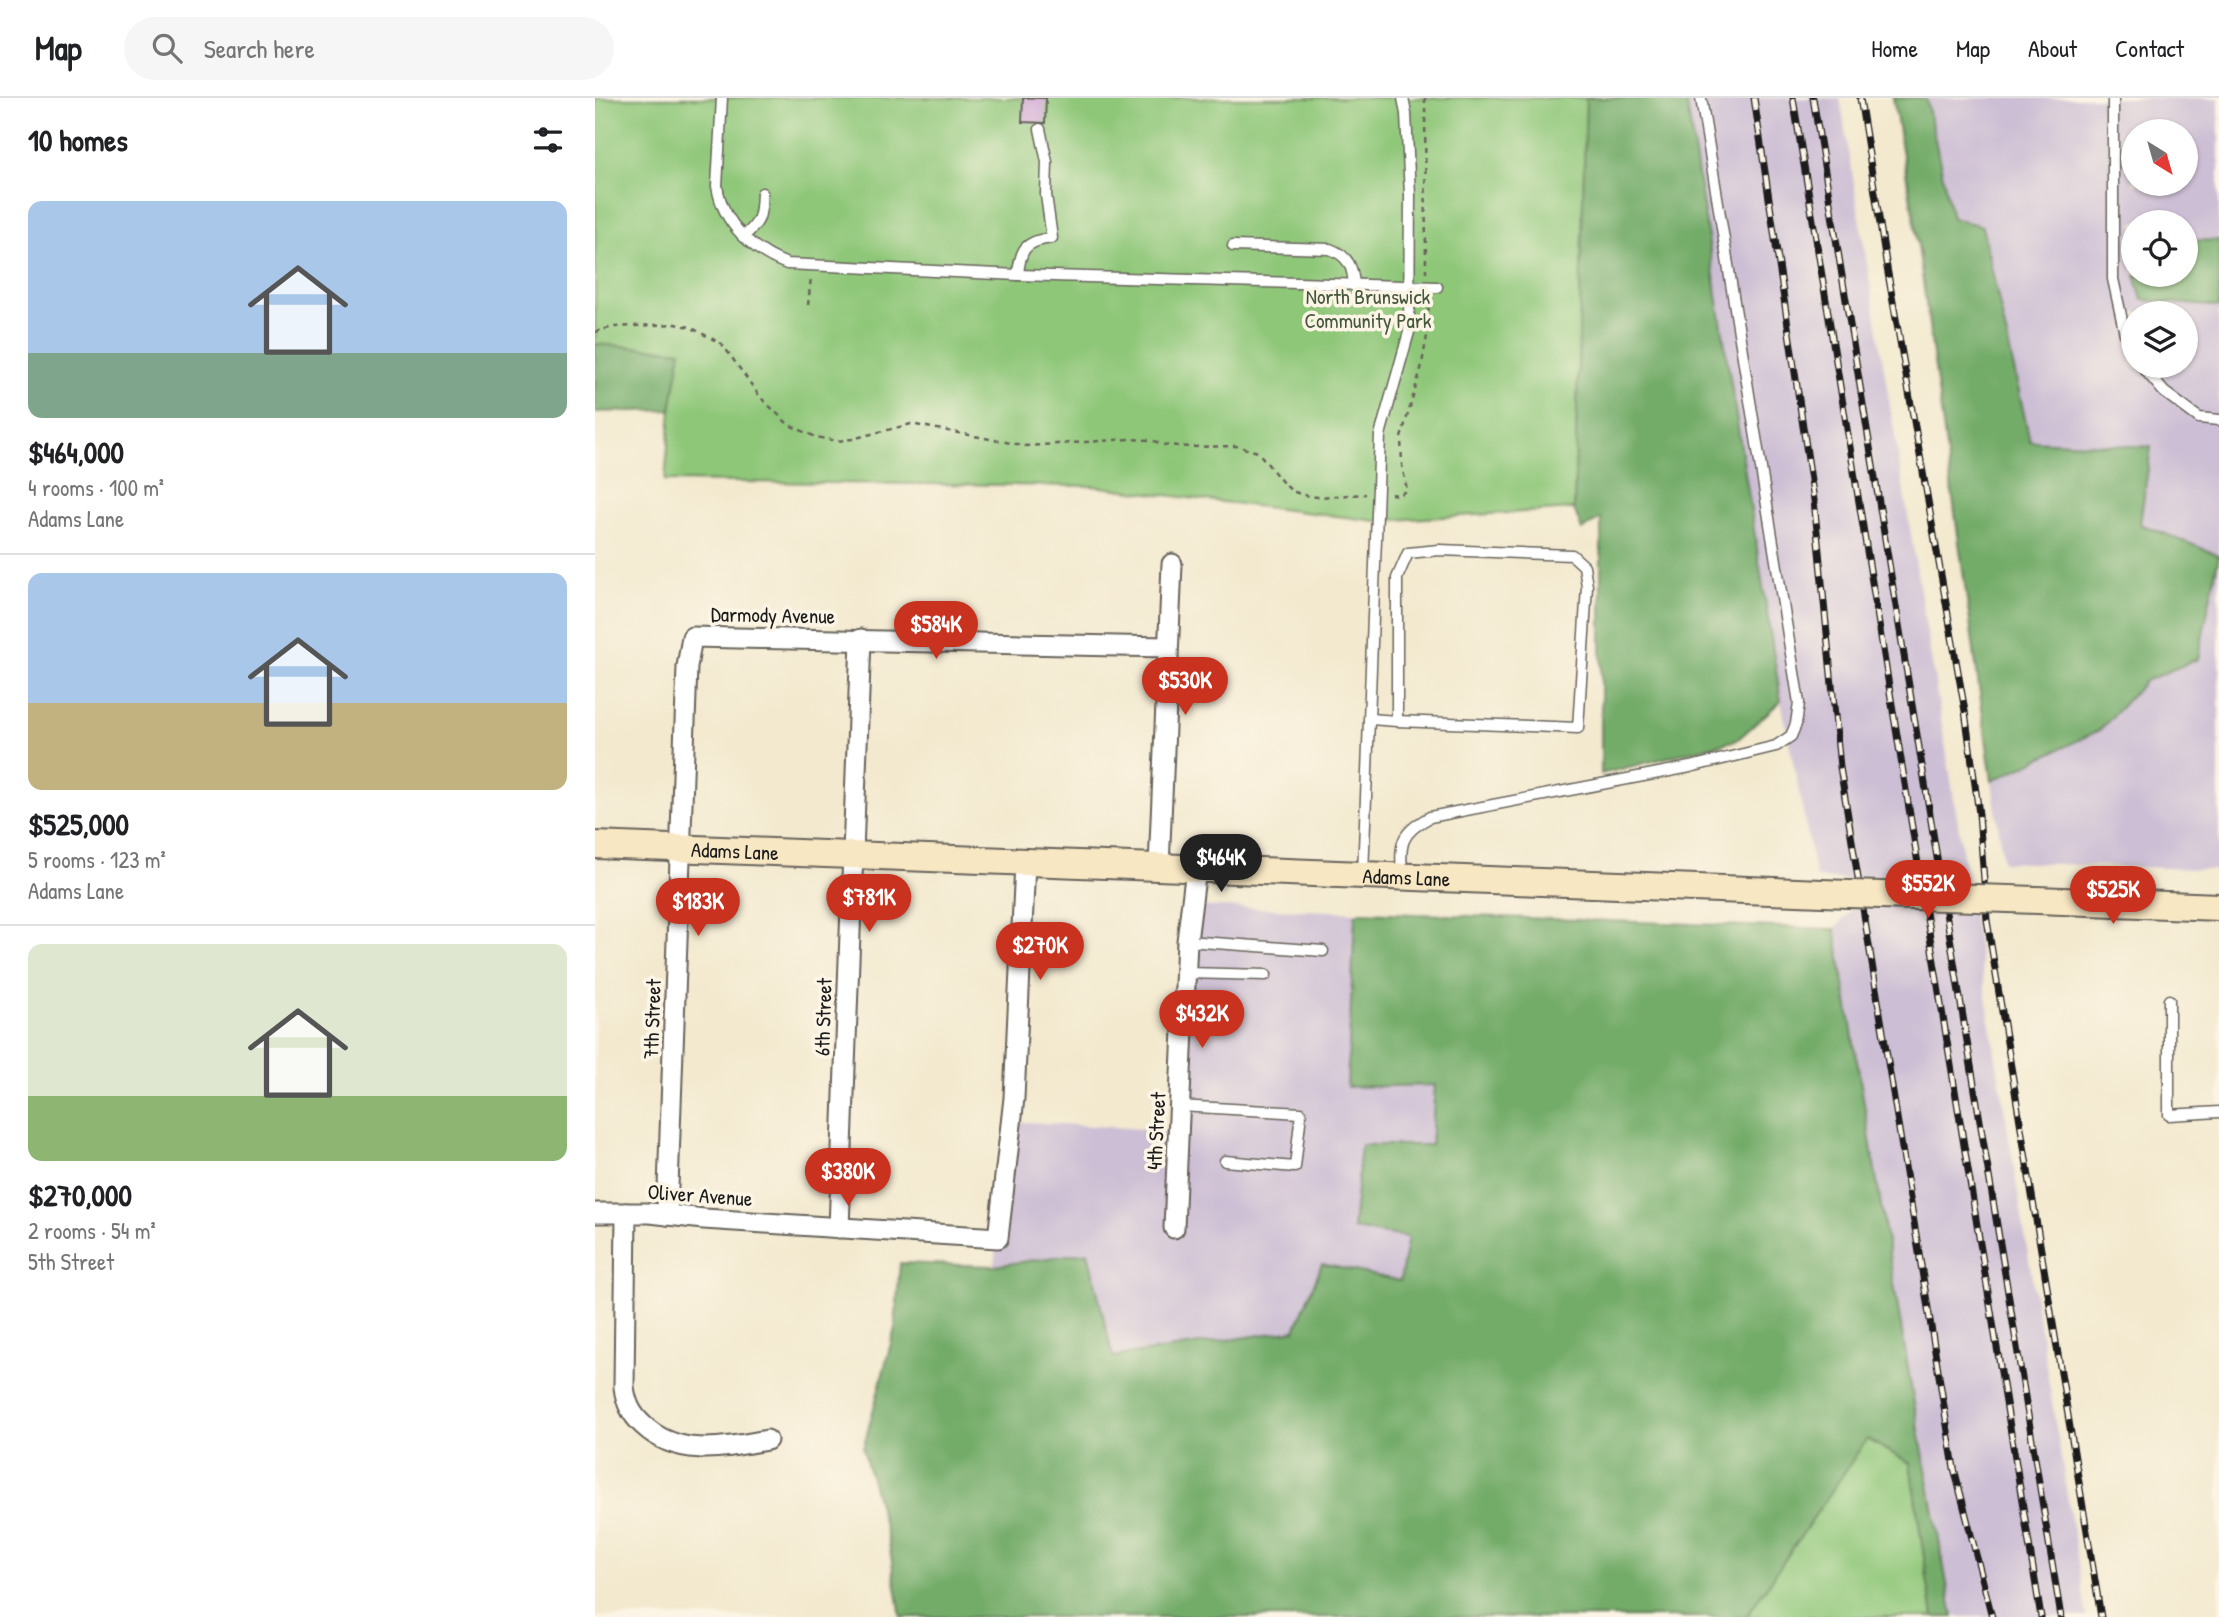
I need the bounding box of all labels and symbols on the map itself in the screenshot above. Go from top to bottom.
north arrow [2121,119,2198,196]
park label: North Brunswick Community Park [1304,282,1432,335]
street label: Darmody Avenue [711,599,835,631]
pin: $584K [887,602,985,661]
pin: $530K [1136,658,1234,717]
street label: Adams Lane [690,834,779,867]
pin: $464K [1172,834,1270,894]
pin: $552K [1879,860,1977,920]
street label: Adams Lane [1362,861,1451,893]
pin: $525K [2064,866,2162,926]
pin: $781K [820,874,918,934]
pin: $183K [649,878,747,938]
pin: $270K [991,922,1089,982]
street label: 6th Street [807,977,839,1057]
street label: 7th Street [636,978,668,1060]
pin: $432K [1153,990,1251,1050]
street label: 4th Street [1139,1091,1173,1171]
pin: $380K [799,1148,897,1208]
street label: Oliver Avenue [647,1177,753,1213]

